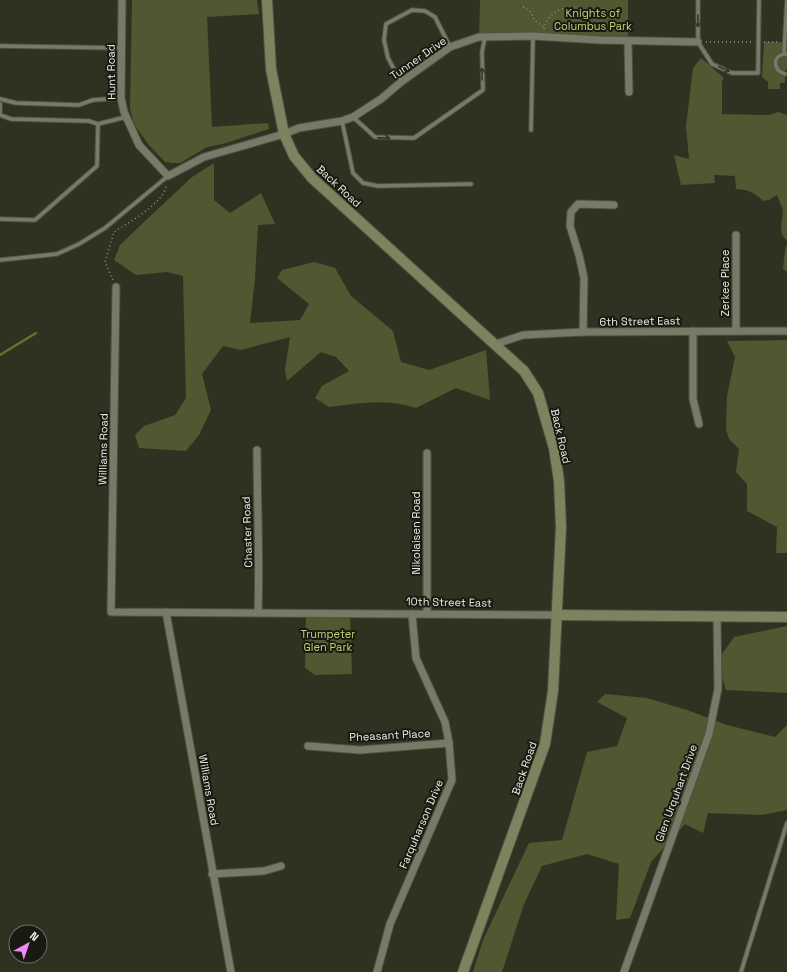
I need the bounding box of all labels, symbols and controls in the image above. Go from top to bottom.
park label: Knights of Columbus Park [554,6,632,33]
one-way arrow [694,14,702,27]
street label: Tunner Drive [387,33,449,83]
street label: Hunt Road [104,44,118,100]
one-way arrow [718,66,730,73]
one-way arrow [478,68,486,81]
one-way arrow [377,134,390,141]
street label: Back Road [314,162,364,210]
street label: Zerkee Place [718,250,732,316]
street label: 6th Street East [599,313,681,329]
street label: Back Road [548,407,574,465]
street label: Williams Road [95,413,111,485]
street label: Nikolaisen Road [409,491,423,575]
street label: Chaster Road [239,496,255,568]
street label: 10th Street East [406,594,492,610]
park label: Trumpeter Glen Park [301,627,355,654]
street label: Pheasant Place [349,726,431,744]
street label: Back Road [508,739,540,797]
street label: Glen Urquhart Drive [652,742,700,844]
street label: Williams Road [196,753,222,827]
street label: Farquharson Drive [396,777,446,871]
north arrow [8,924,48,964]
text: N [27,929,42,944]

